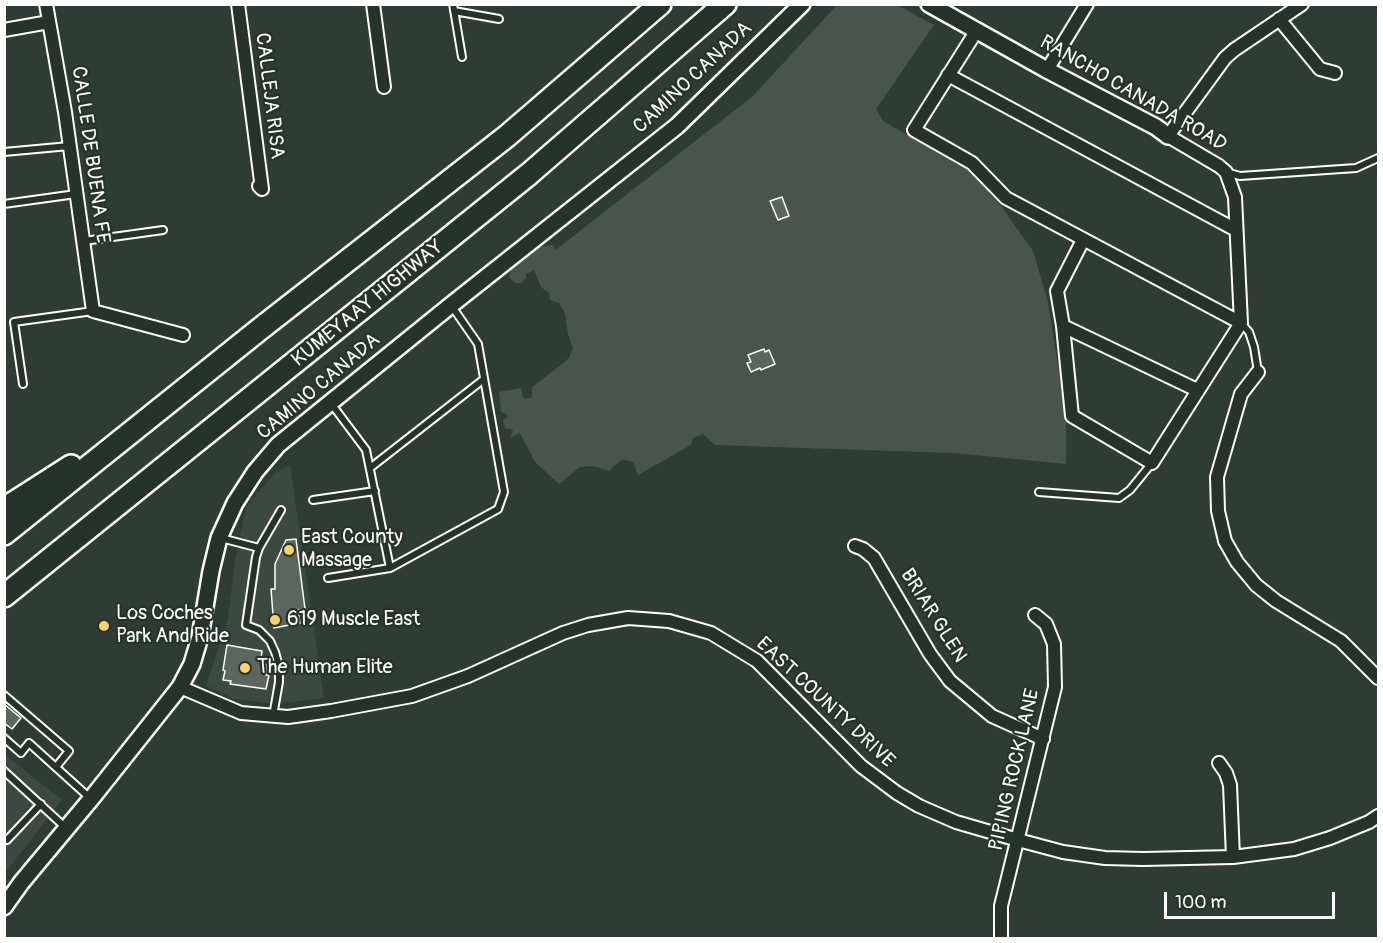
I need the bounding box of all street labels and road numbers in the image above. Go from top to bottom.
street label: CAMINO CANADA [629,17,757,139]
street label: CALLEJA RISA [249,31,289,161]
street label: RANCHO CANADA ROAD [1035,31,1231,157]
street label: CALLE DE BUENA FE [66,65,114,245]
street label: KUMEYAAY HIGHWAY [287,236,449,372]
street label: CAMINO CANADA [253,329,385,445]
street label: BRIAR GLEN [895,565,971,667]
street label: EAST COUNTY DRIVE [751,633,899,773]
street label: PIPING ROCK LANE [985,687,1045,853]

